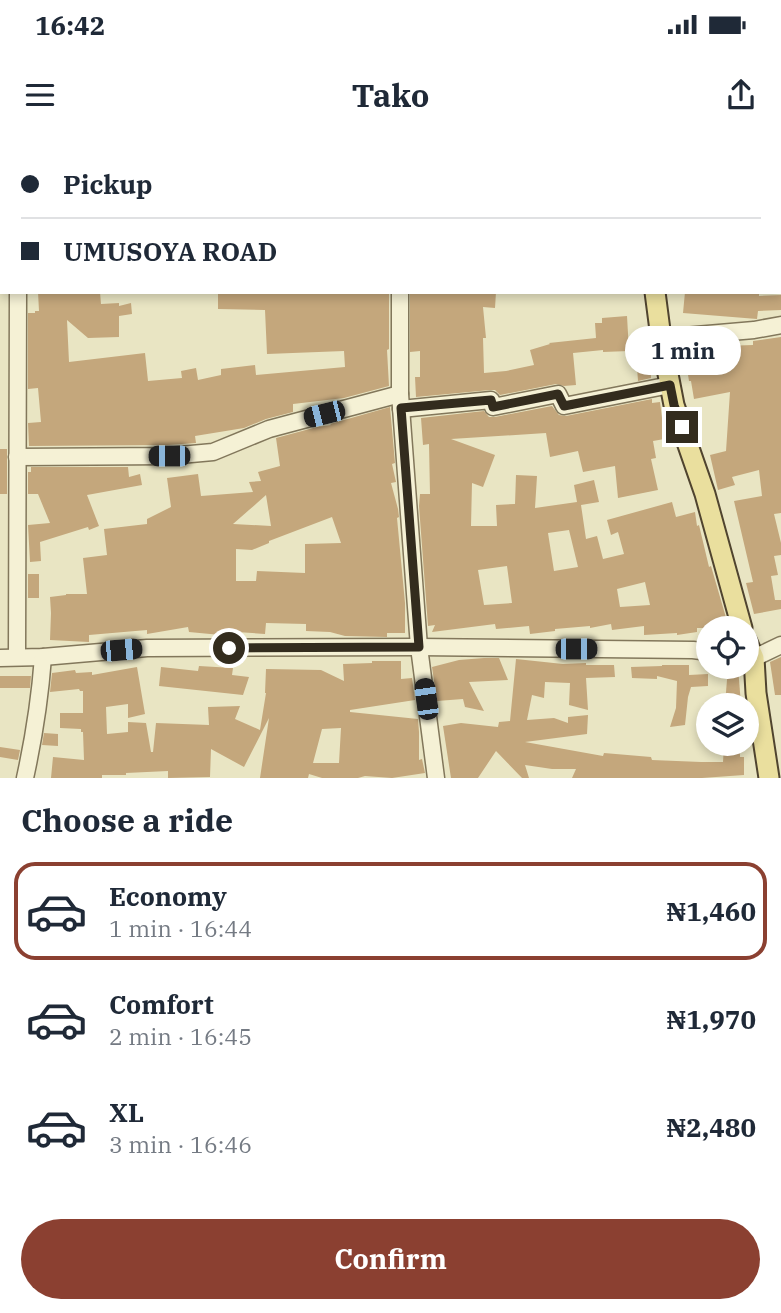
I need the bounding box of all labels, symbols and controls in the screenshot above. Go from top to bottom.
text: 16:42 [35,8,105,42]
text: Tako [352,74,429,116]
icon: menu [21,76,59,114]
icon: share [722,76,760,114]
text: Pickup [63,167,153,201]
text: UMUSOYA ROAD [63,234,277,268]
callout: 1 min [624,326,740,374]
text: 1 min [651,335,715,365]
car [302,399,347,429]
route end [666,411,698,443]
car [149,446,191,467]
map controls [696,616,759,756]
button: locate [696,616,759,679]
route start [213,632,245,664]
car [100,638,143,662]
car [556,639,598,660]
car [413,677,440,721]
button: layers [696,693,759,756]
text: Choose a ride [21,799,233,841]
text: Economy [109,879,227,913]
icon: car [25,880,88,943]
text: ₦1,460 [666,894,756,928]
text: 1 min · 16:44 [109,913,252,943]
text: Comfort [109,987,214,1021]
icon: car [25,988,88,1051]
text: ₦1,970 [666,1002,756,1036]
text: 2 min · 16:45 [109,1021,252,1051]
text: XL [109,1095,144,1129]
icon: car [25,1096,88,1159]
text: ₦2,480 [666,1110,756,1144]
text: 3 min · 16:46 [109,1129,252,1159]
button: Confirm [21,1219,760,1299]

